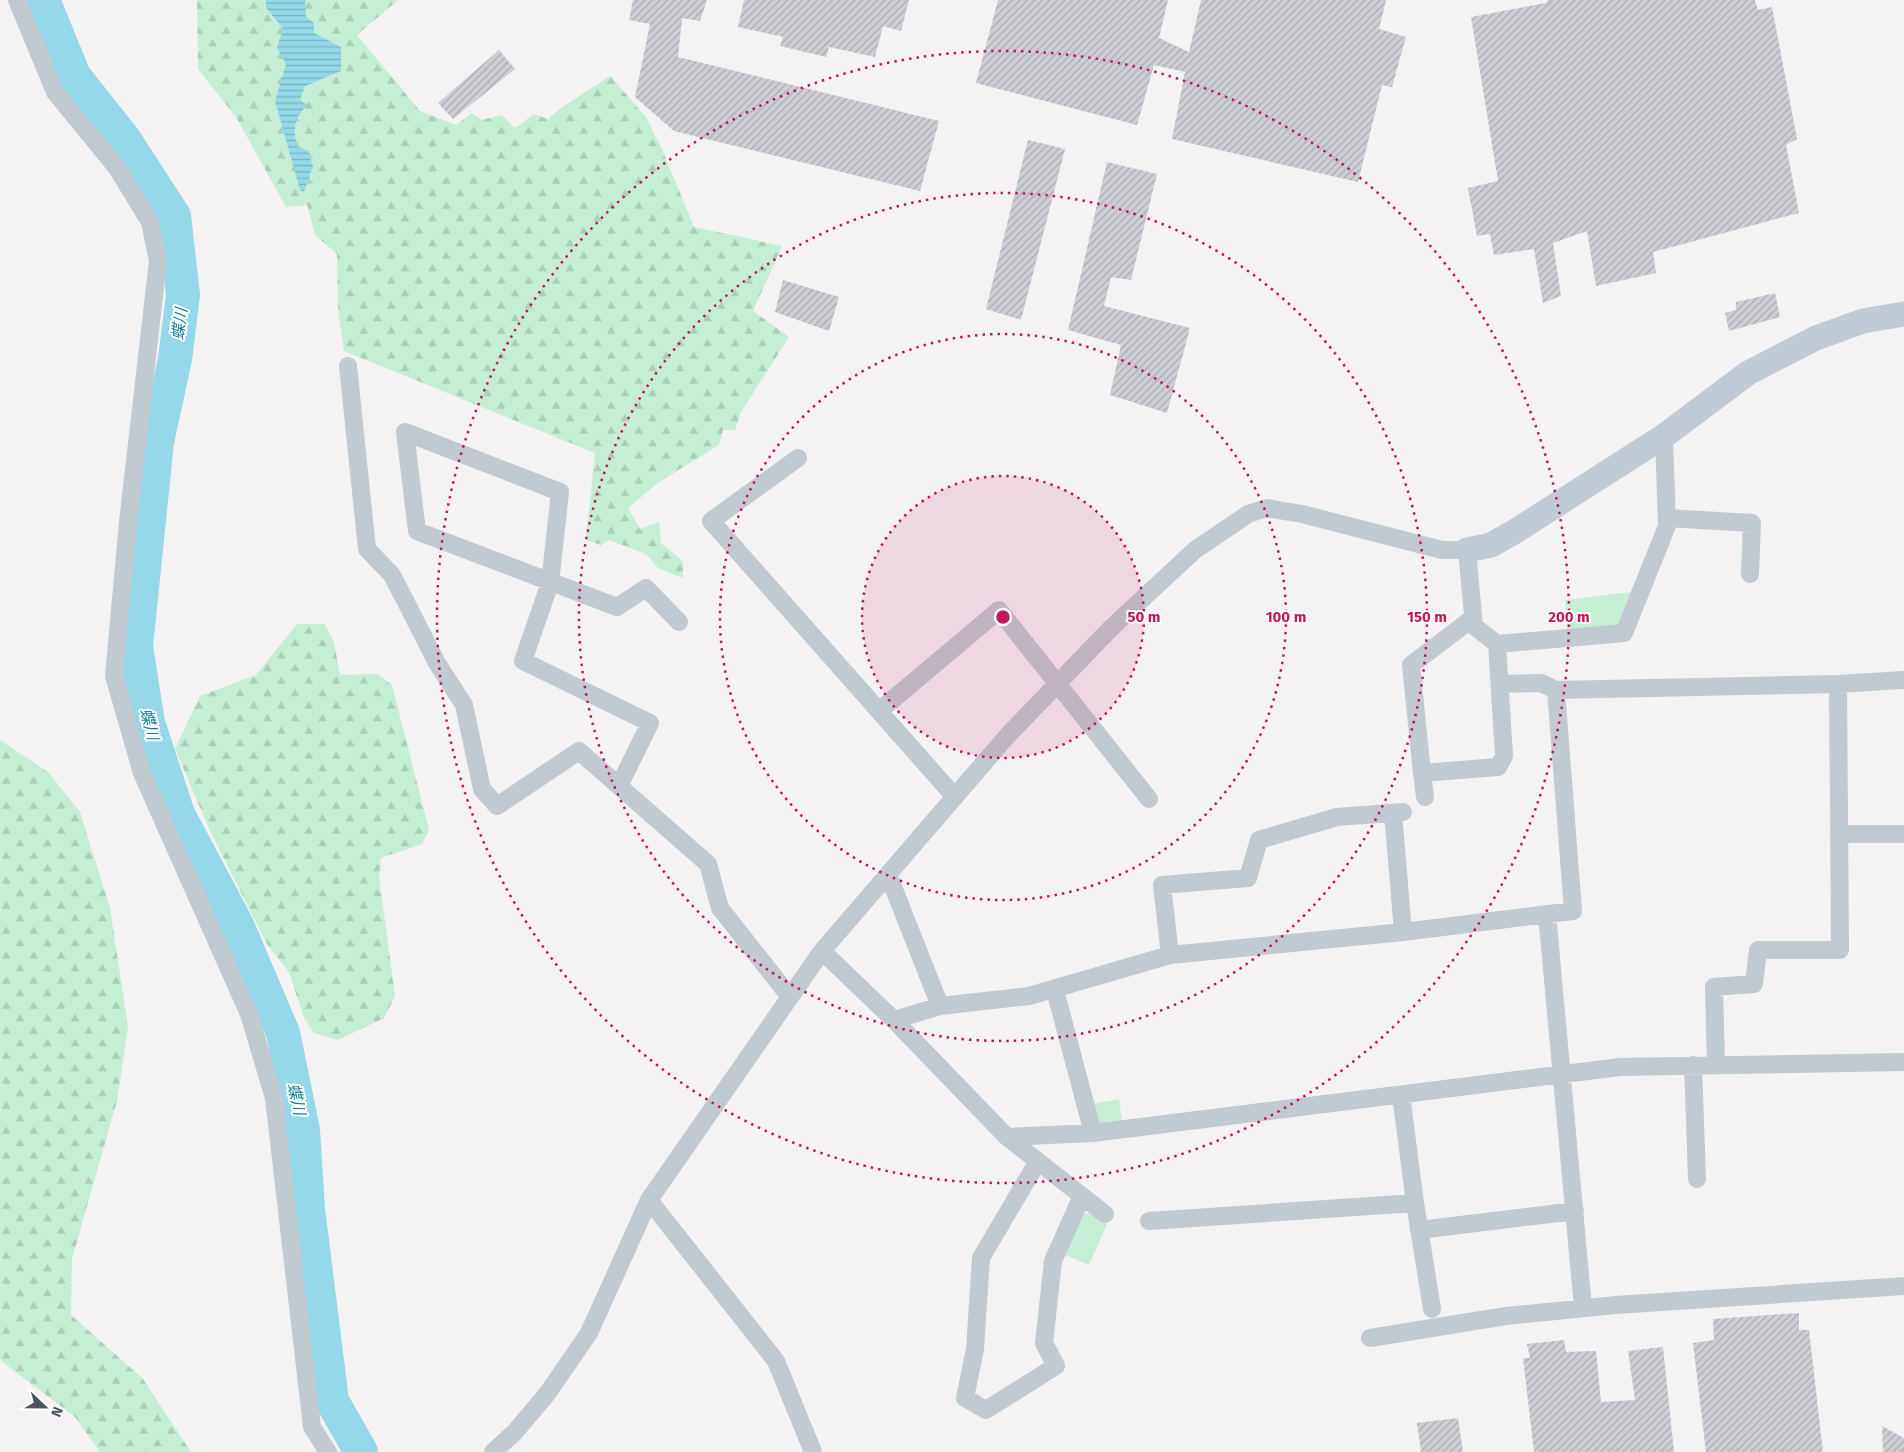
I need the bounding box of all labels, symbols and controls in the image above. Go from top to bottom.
water label: 蝶川 [168,305,191,341]
centre of rings [994,608,1012,626]
text: 50 m [1127,608,1161,626]
text: 100 m [1266,608,1306,626]
text: 150 m [1407,608,1447,626]
text: 200 m [1548,608,1590,626]
water label: 蝶川 [136,706,163,744]
water label: 蝶川 [284,1081,310,1119]
north arrow [20,1382,70,1432]
text: N [47,1404,66,1419]

